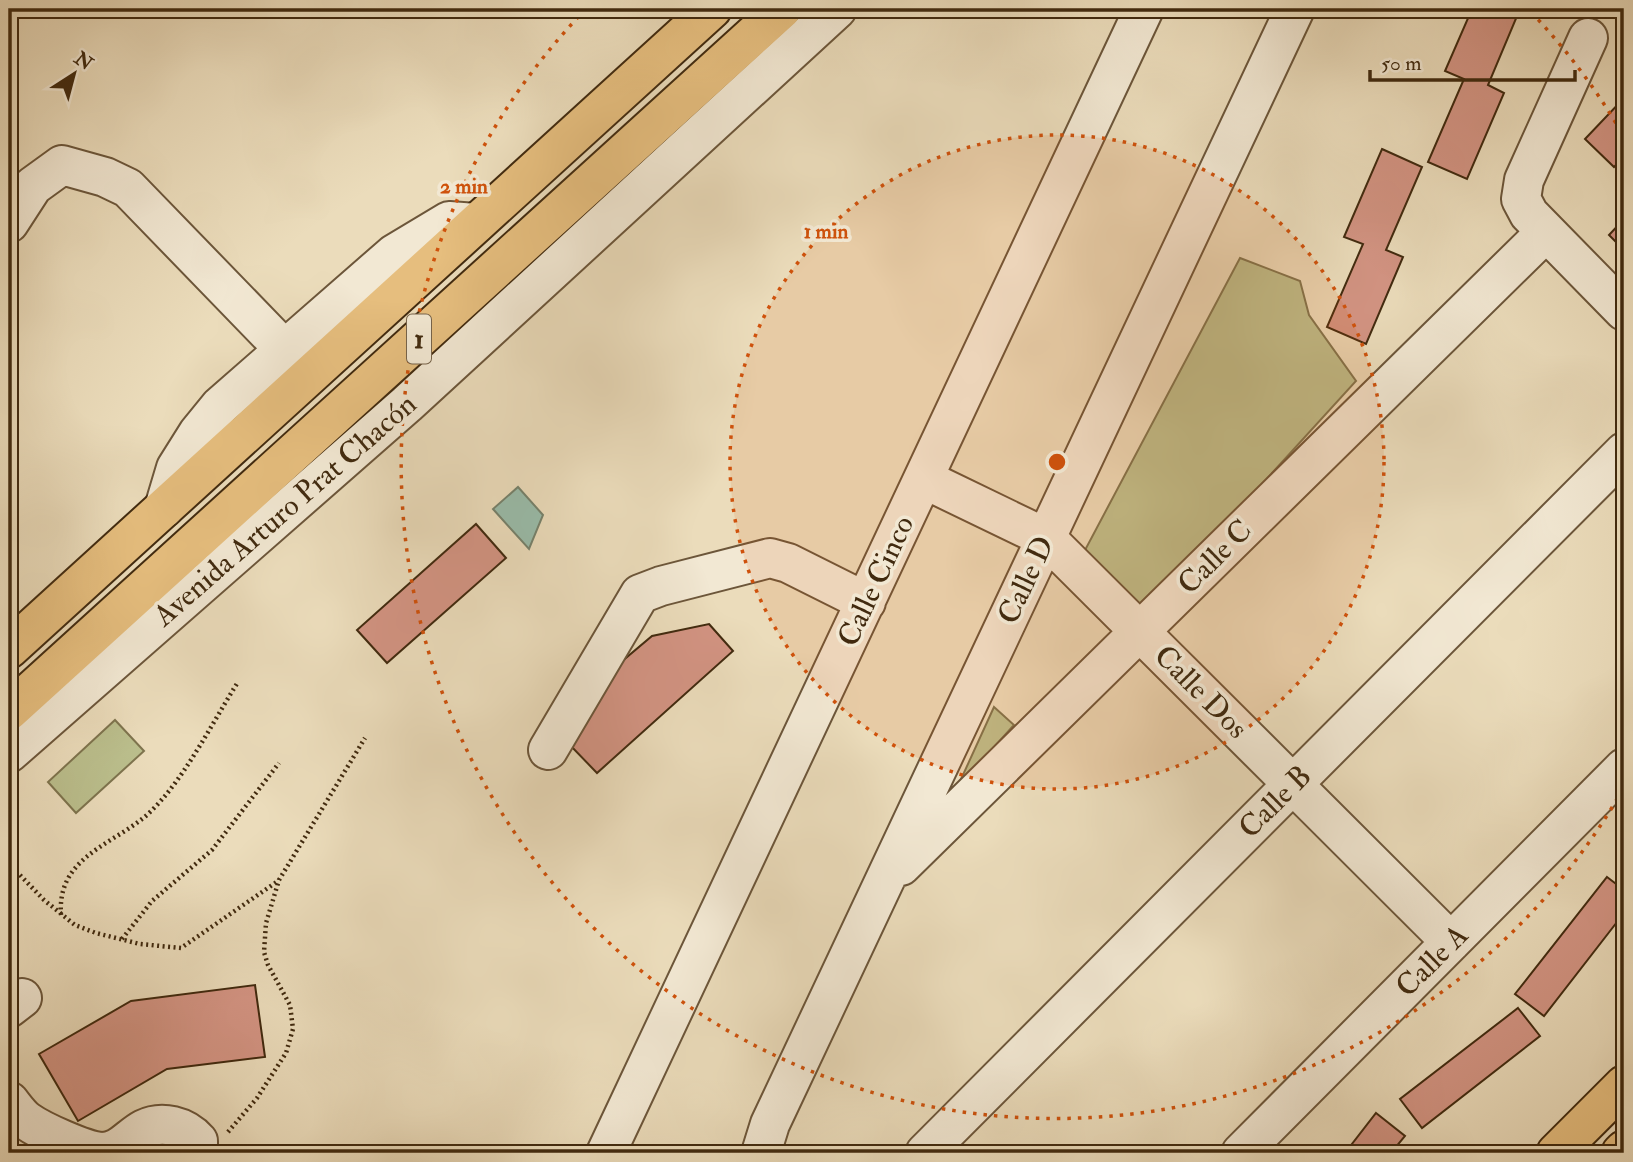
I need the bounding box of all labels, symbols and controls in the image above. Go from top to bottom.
north arrow [38,38,108,108]
scale bar [1370,38,1575,82]
text: N [69,46,98,76]
text: 50 m [1381,50,1422,77]
text: 2 min [440,173,488,200]
text: 1 min [804,218,848,245]
road number: 1 [407,314,431,364]
street label: Avenida Arturo Prat Chacón [145,386,424,635]
centre of rings [1045,450,1069,474]
street label: Calle Cinco [830,510,922,652]
street label: Calle C [1170,512,1260,602]
street label: Calle D [990,530,1062,630]
street label: Calle Dos [1146,637,1256,747]
street label: Calle B [1231,758,1319,846]
street label: Calle A [1388,917,1476,1005]

